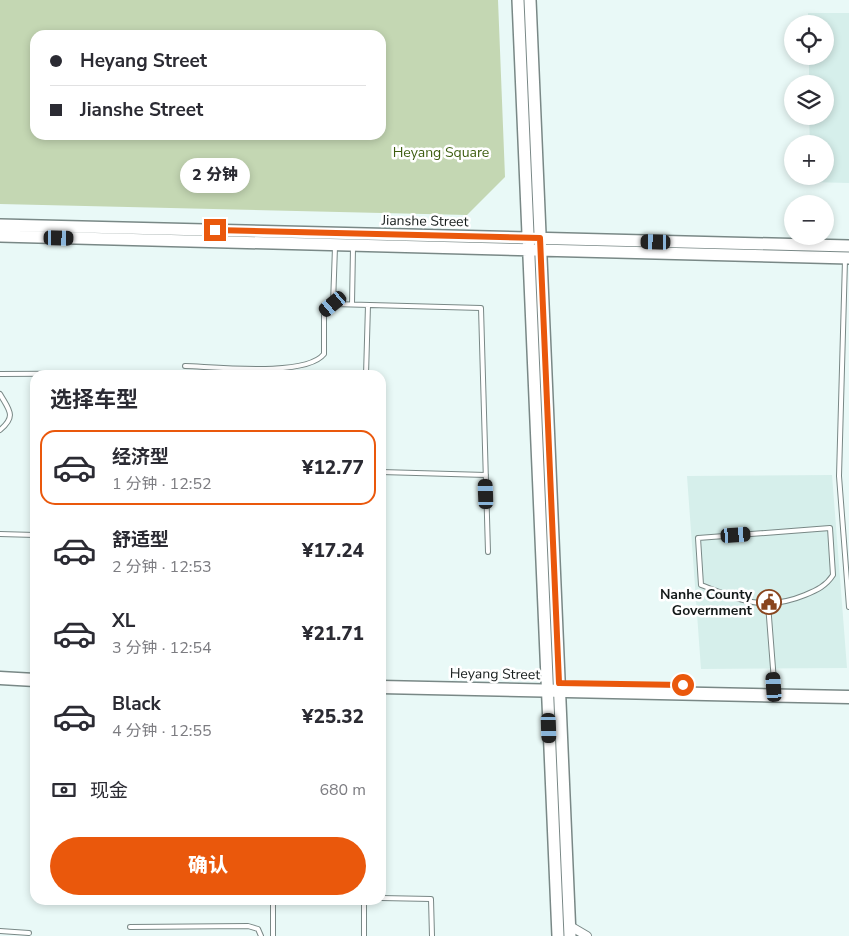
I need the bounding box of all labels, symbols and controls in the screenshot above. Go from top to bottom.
map controls [784,15,834,245]
button: locate [784,15,834,65]
text: Heyang Street [80,48,207,74]
button: layers [784,75,834,125]
text: Jianshe Street [80,97,203,123]
button: + [784,135,834,185]
park label: Heyang Square [393,143,489,162]
callout: 2 分钟 [180,158,250,192]
text: 2 分钟 [192,164,238,186]
button: − [784,195,834,245]
street label: Jianshe Street [380,211,469,231]
route end [204,219,226,241]
car [43,230,74,246]
car [640,234,671,250]
car [316,289,349,319]
text: 选择车型 [50,385,138,415]
text: 经济型 [112,444,169,470]
icon: car [52,445,97,490]
text: ¥12.77 [302,455,364,481]
text: 1 分钟 · 12:52 [112,473,212,495]
car [477,479,494,509]
car [720,526,751,544]
text: 舒适型 [112,527,169,553]
icon: car [52,528,97,573]
text: ¥17.24 [302,538,364,564]
text: 2 分钟 · 12:53 [112,556,212,578]
place label: Nanhe County Government [660,585,753,620]
public building icon: Nanhe County Government [756,589,782,615]
text: XL [112,608,135,634]
icon: car [52,611,97,656]
text: ¥21.71 [302,621,364,647]
text: 3 分钟 · 12:54 [112,637,212,659]
street label: Heyang Street [450,664,540,684]
car [765,672,782,702]
route start [672,674,694,696]
text: Black [112,691,161,717]
icon: car [52,694,97,739]
text: ¥25.32 [302,704,364,730]
car [540,713,557,743]
text: 4 分钟 · 12:55 [112,720,212,742]
icon: cash [50,776,78,804]
text: 现金 [90,778,128,804]
text: 680 m [319,779,366,801]
button: 确认 [50,837,366,895]

